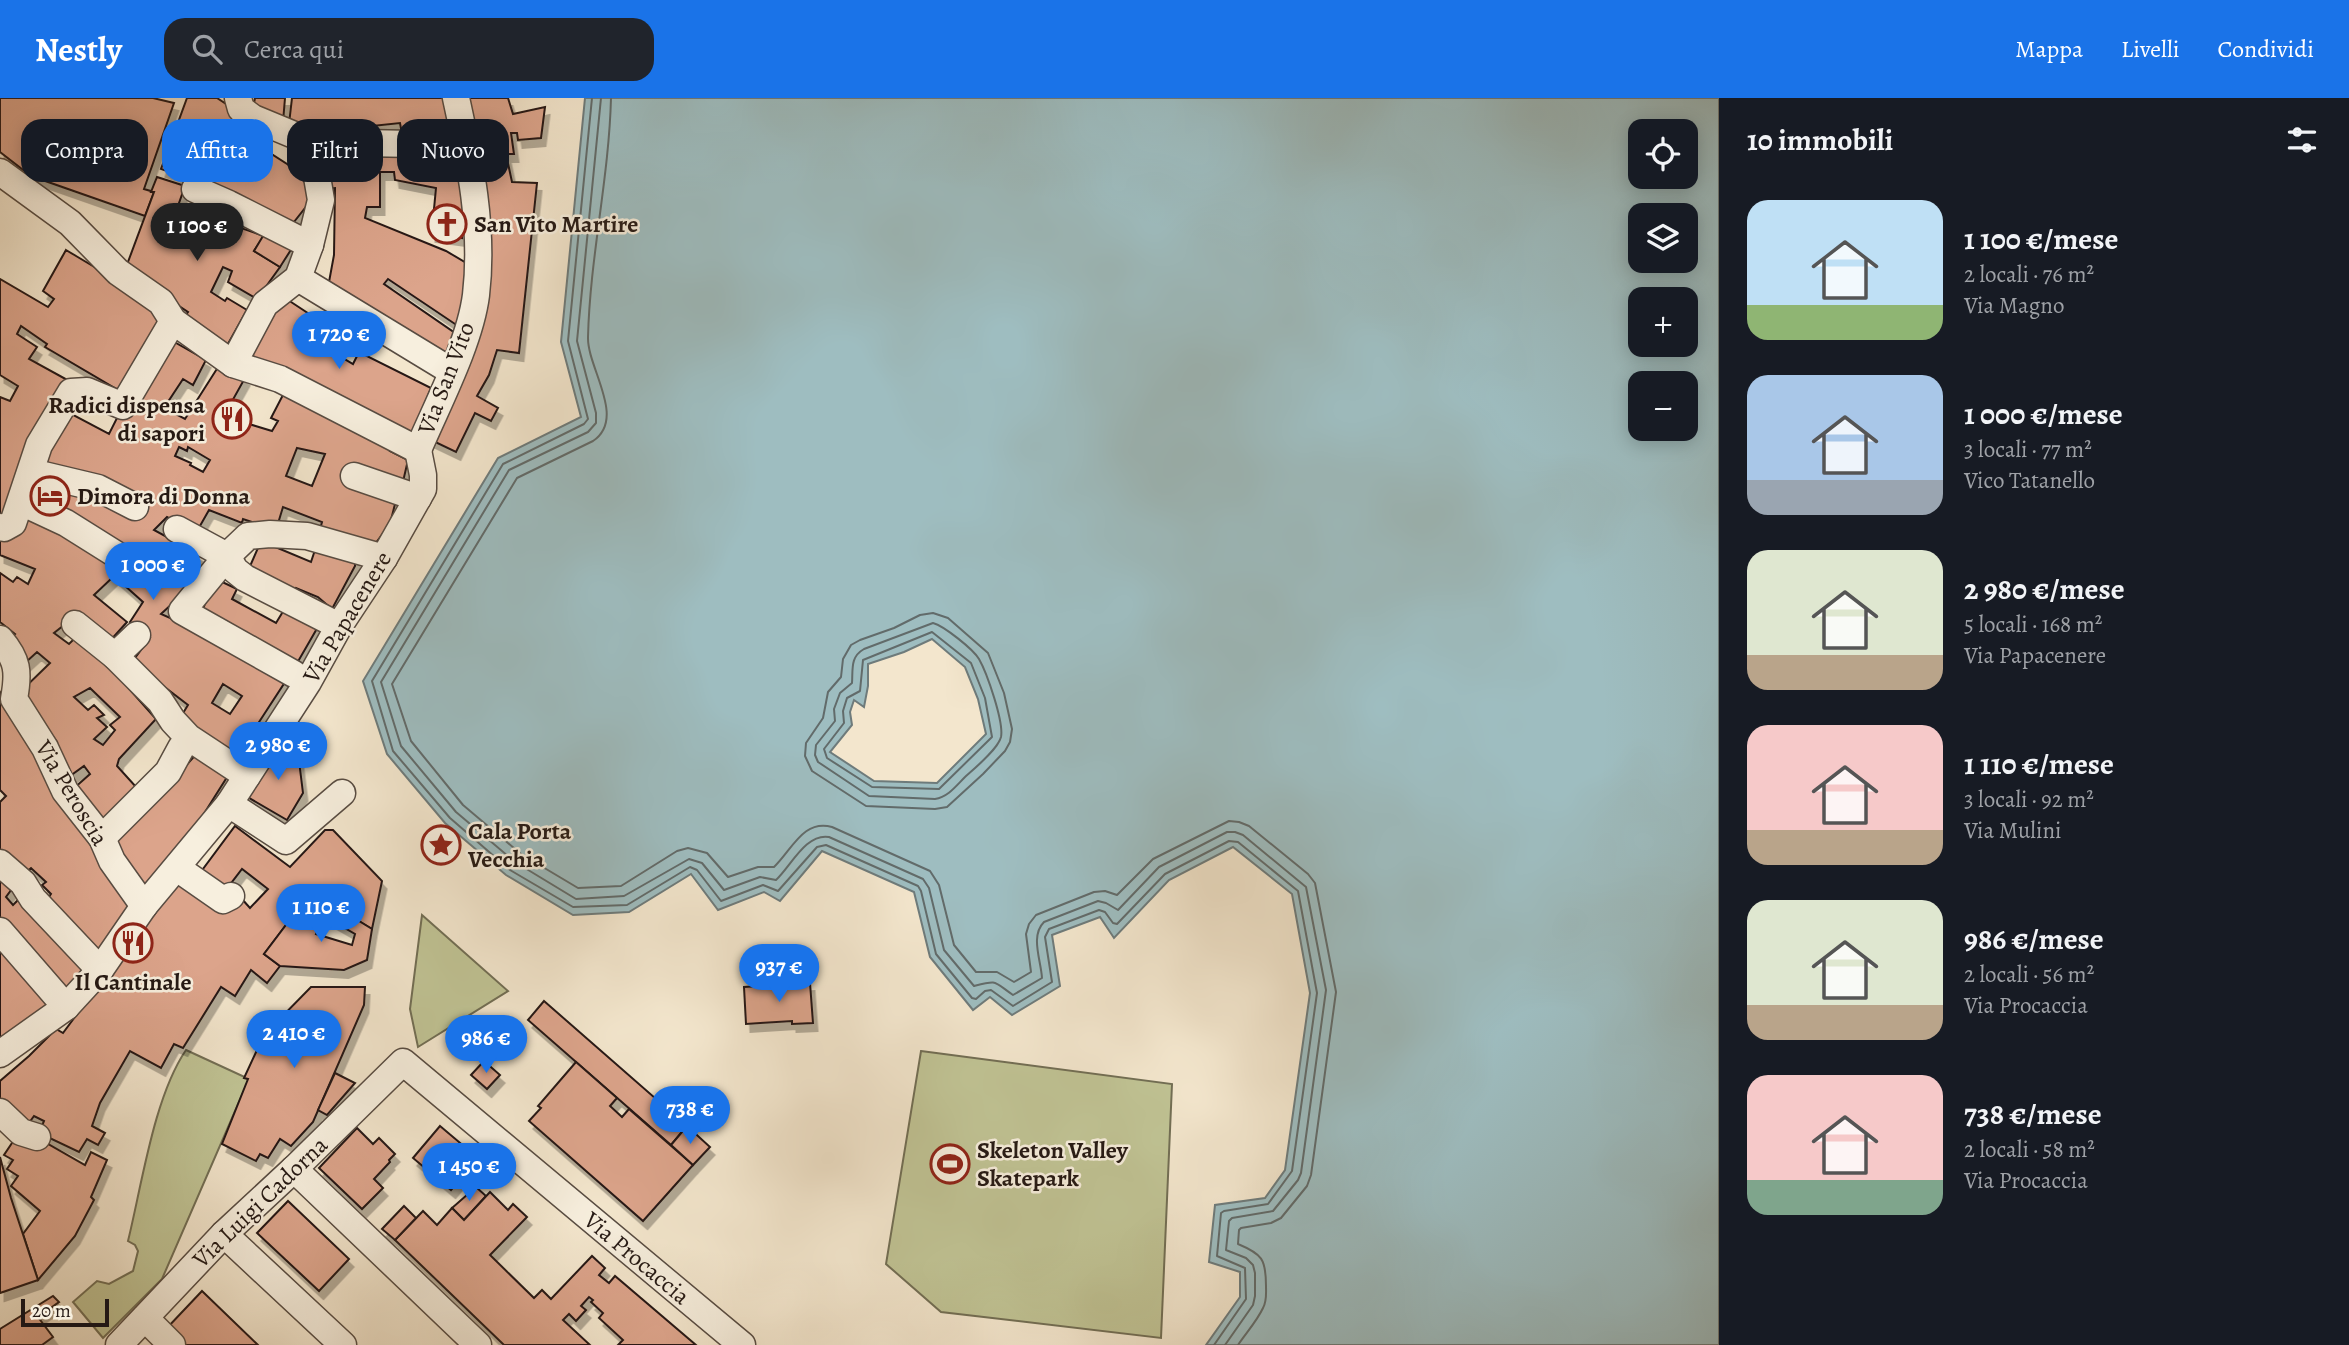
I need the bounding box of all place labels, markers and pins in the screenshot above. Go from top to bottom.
church icon: San Vito Martire [426,203,468,245]
pin: 1 100 € [132,204,262,263]
place label: San Vito Martire [474,208,638,240]
pin: 1 720 € [274,312,404,371]
place label: Radici dispensa di sapori [48,389,205,449]
restaurant icon: Radici dispensa di sapori [211,398,253,440]
hotel icon: Dimora di Donna [29,475,71,517]
place label: Dimora di Donna [77,480,250,512]
pin: 1 000 € [88,542,218,602]
pin: 2 980 € [213,722,343,782]
place label: Cala Porta Vecchia [467,815,572,875]
place icon: Cala Porta Vecchia [420,824,462,866]
pin: 1 110 € [256,884,386,944]
restaurant icon: Il Cantinale [112,922,154,964]
pin: 937 € [730,944,828,1004]
place label: Il Cantinale [74,966,192,998]
pin: 2 410 € [229,1010,359,1070]
pin: 986 € [437,1016,535,1075]
pin: 738 € [641,1086,739,1146]
place label: Skeleton Valley Skatepark [977,1134,1129,1194]
sports icon: Skeleton Valley Skatepark [929,1143,971,1185]
pin: 1 450 € [404,1144,534,1203]

